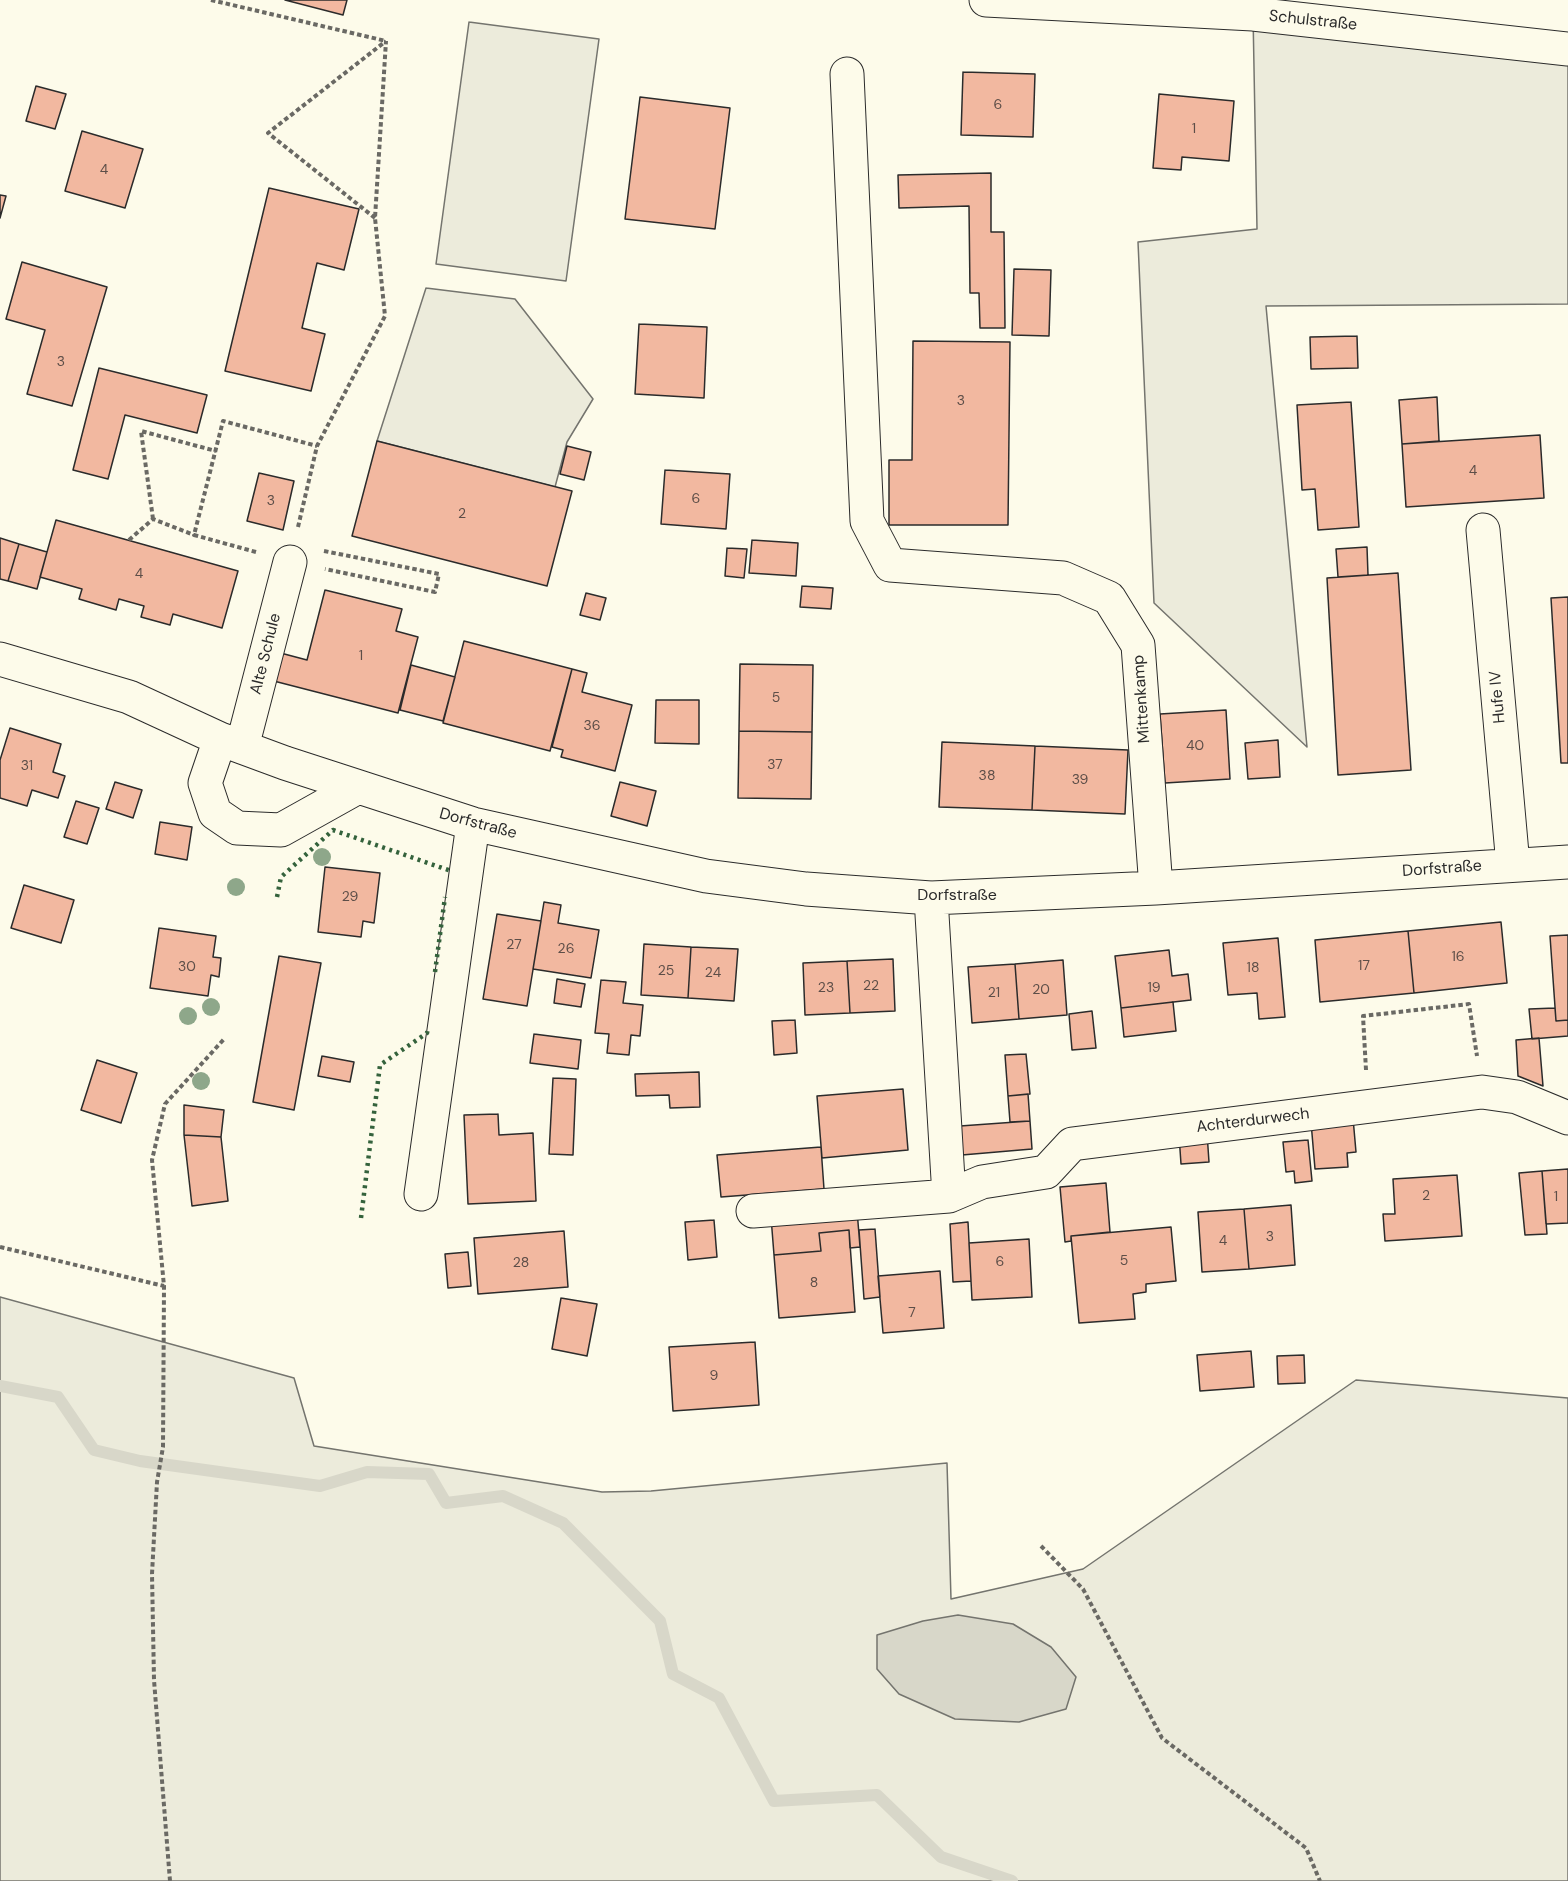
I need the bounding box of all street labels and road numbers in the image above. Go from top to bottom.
street label: Schulstraße [1268,7,1358,35]
street label: Alte Schule [247,611,285,697]
street label: Mittenkamp [1129,654,1155,744]
street label: Hufe IV [1486,670,1510,724]
street label: Dorfstraße [437,804,519,844]
street label: Dorfstraße [1402,857,1482,881]
street label: Dorfstraße [917,886,997,906]
street label: Achterdurwech [1195,1105,1311,1137]

